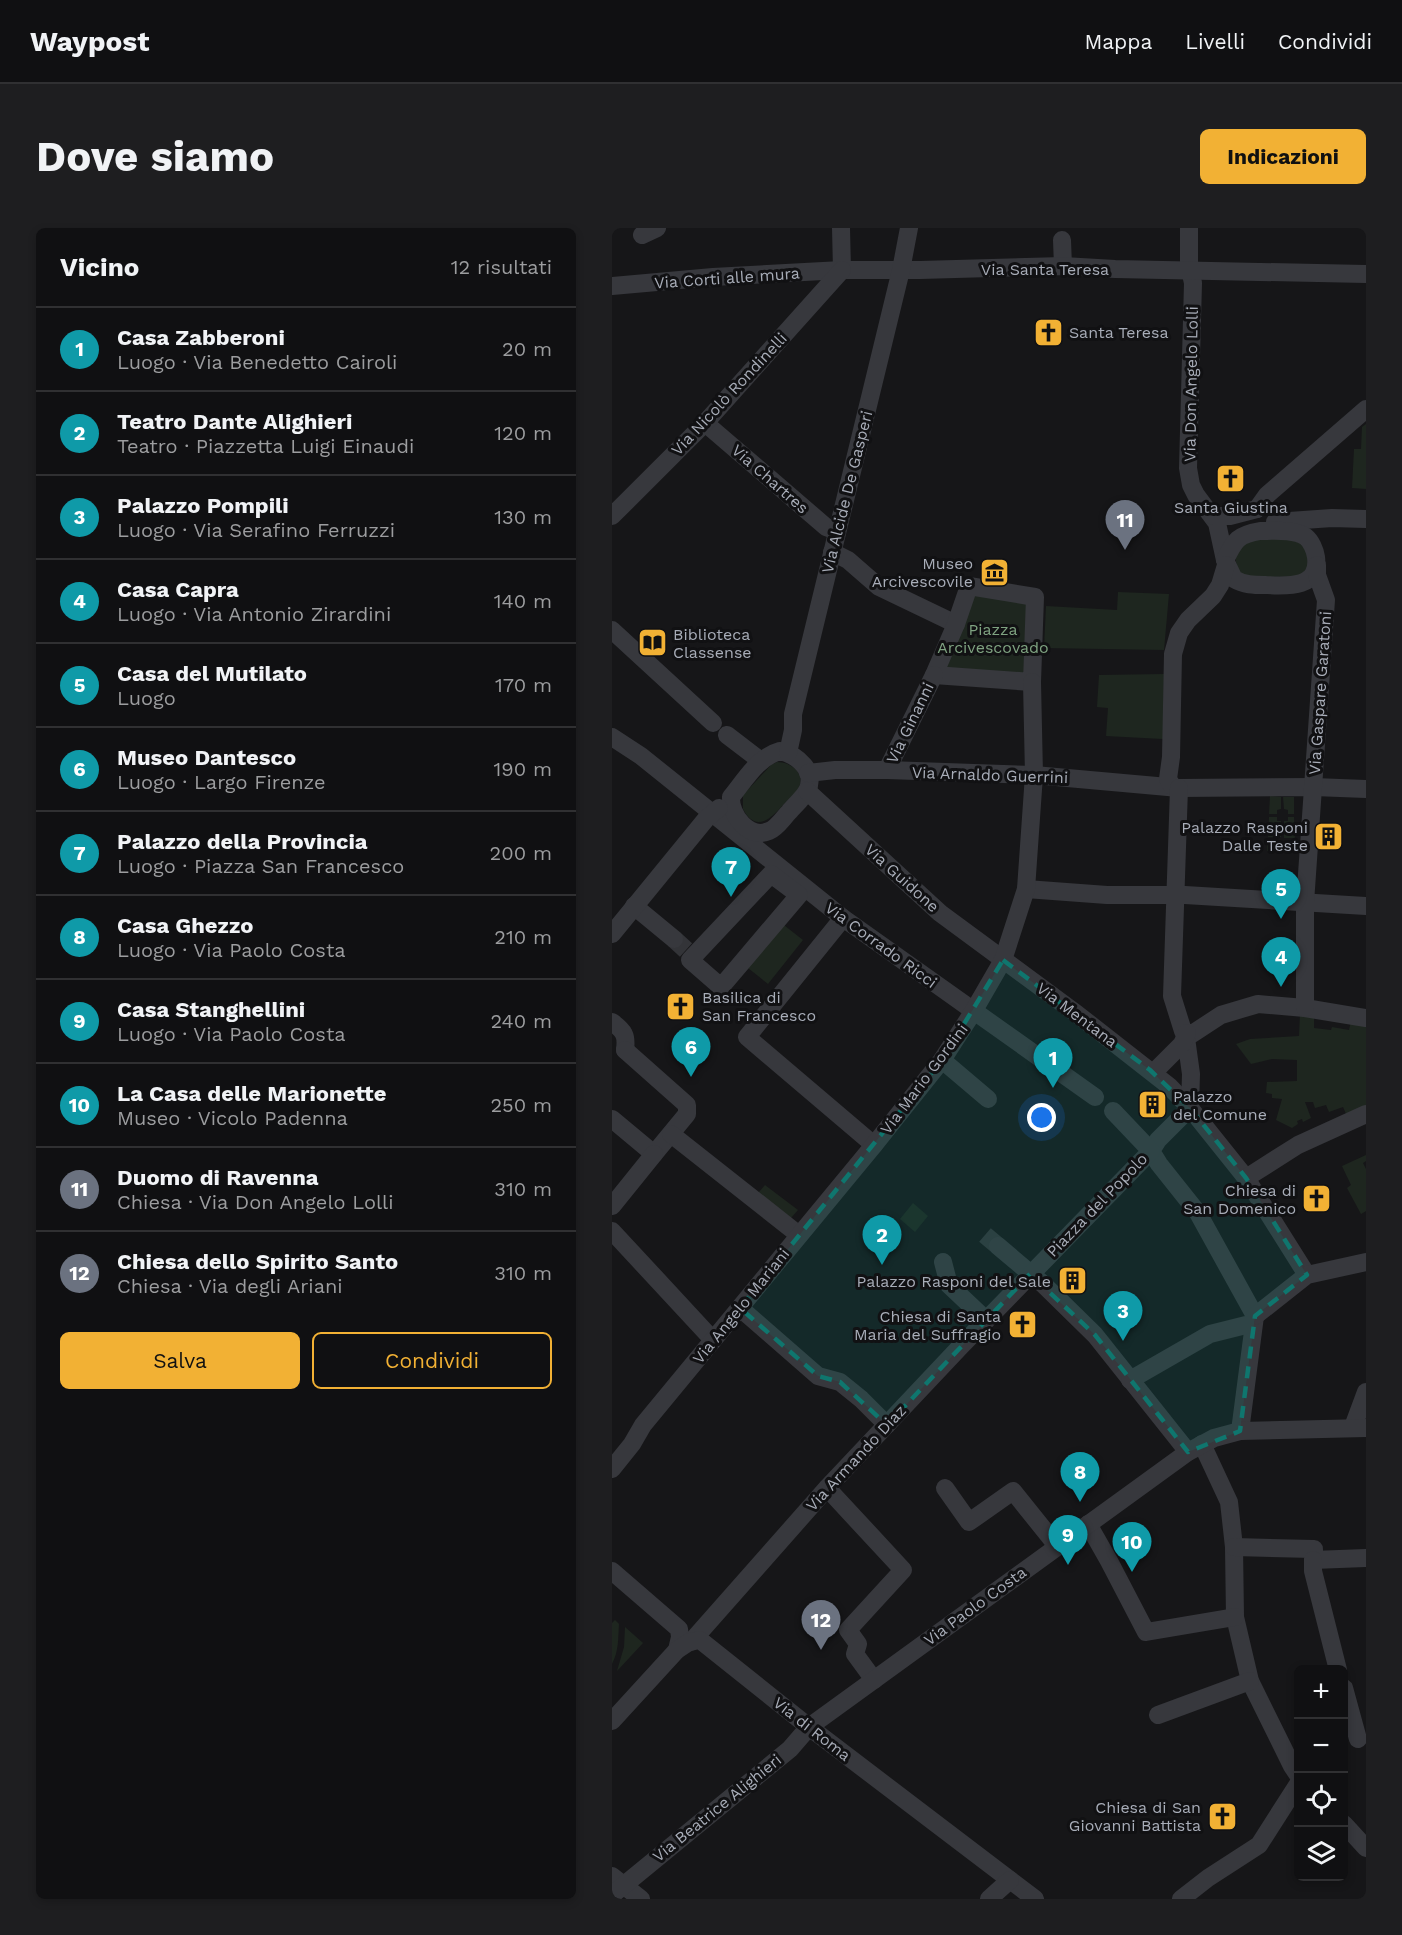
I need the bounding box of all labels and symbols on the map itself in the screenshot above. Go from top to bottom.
street label: Via Santa Teresa [981,260,1109,279]
street label: Via Corti alle mura [654,263,800,293]
street label: Via Don Angelo Lolli [1180,306,1202,462]
church icon: Santa Teresa [1032,316,1064,348]
place label: Santa Teresa [1069,323,1169,342]
street label: Via Nicolò Rondinelli [667,329,791,459]
street label: Via Alcide De Gasperi [818,409,876,575]
street label: Via Chartres [728,441,812,517]
church icon: Santa Giustina [1215,463,1247,495]
place label: Santa Giustina [1174,498,1288,517]
pin: 11 [1106,500,1144,550]
place label: Museo Arcivescovile [872,554,973,591]
museum icon: Museo Arcivescovile [978,556,1010,588]
street label: Via Gaspare Garatoni [1305,611,1335,775]
park label: Piazza Arcivescovado [937,620,1049,657]
place label: Biblioteca Classense [673,625,752,662]
library icon: Biblioteca Classense [636,627,668,659]
street label: Via Ginanni [882,679,938,767]
street label: Via Arnaldo Guerrini [912,763,1068,787]
place label: Palazzo Rasponi Dalle Teste [1181,818,1308,855]
building icon: Palazzo Rasponi Dalle Teste [1313,820,1345,852]
street label: Via Guidone [861,840,943,916]
pin: 7 [712,848,750,897]
pin: 5 [1262,870,1300,919]
street label: Via Corrado Ricci [821,898,941,992]
pin: 4 [1262,938,1300,987]
street label: Via Mentana [1033,979,1121,1051]
place label: Basilica di San Francesco [702,988,816,1025]
church icon: Basilica di San Francesco [665,990,697,1022]
street label: Via Mario Gordini [876,1020,972,1138]
pin: 6 [672,1028,710,1077]
pin: 1 [1034,1038,1072,1088]
place label: Palazzo del Comune [1173,1087,1267,1124]
building icon: Palazzo del Comune [1136,1089,1168,1121]
your location [1027,1103,1056,1132]
street label: Piazza del Popolo [1043,1149,1151,1261]
place label: Chiesa di San Domenico [1183,1181,1296,1218]
church icon: Chiesa di San Domenico [1301,1183,1333,1215]
pin: 2 [862,1216,902,1265]
street label: Via Angelo Mariani [689,1244,793,1368]
building icon: Palazzo Rasponi del Sale [1056,1265,1088,1297]
place label: Palazzo Rasponi del Sale [857,1272,1051,1291]
pin: 3 [1104,1292,1142,1341]
place label: Chiesa di Santa Maria del Suffragio [854,1307,1001,1344]
church icon: Chiesa di Santa Maria del Suffragio [1006,1309,1038,1341]
street label: Via Armando Diaz [802,1401,910,1515]
pin: 8 [1060,1452,1100,1502]
pin: 9 [1048,1516,1088,1565]
pin: 10 [1112,1522,1152,1572]
street label: Via Paolo Costa [920,1562,1030,1650]
pin: 12 [802,1600,840,1650]
street label: Via di Roma [770,1693,854,1765]
street label: Via Beatrice Alighieri [649,1750,785,1866]
place label: Chiesa di San Giovanni Battista [1069,1798,1201,1835]
church icon: Chiesa di San Giovanni Battista [1206,1800,1238,1832]

